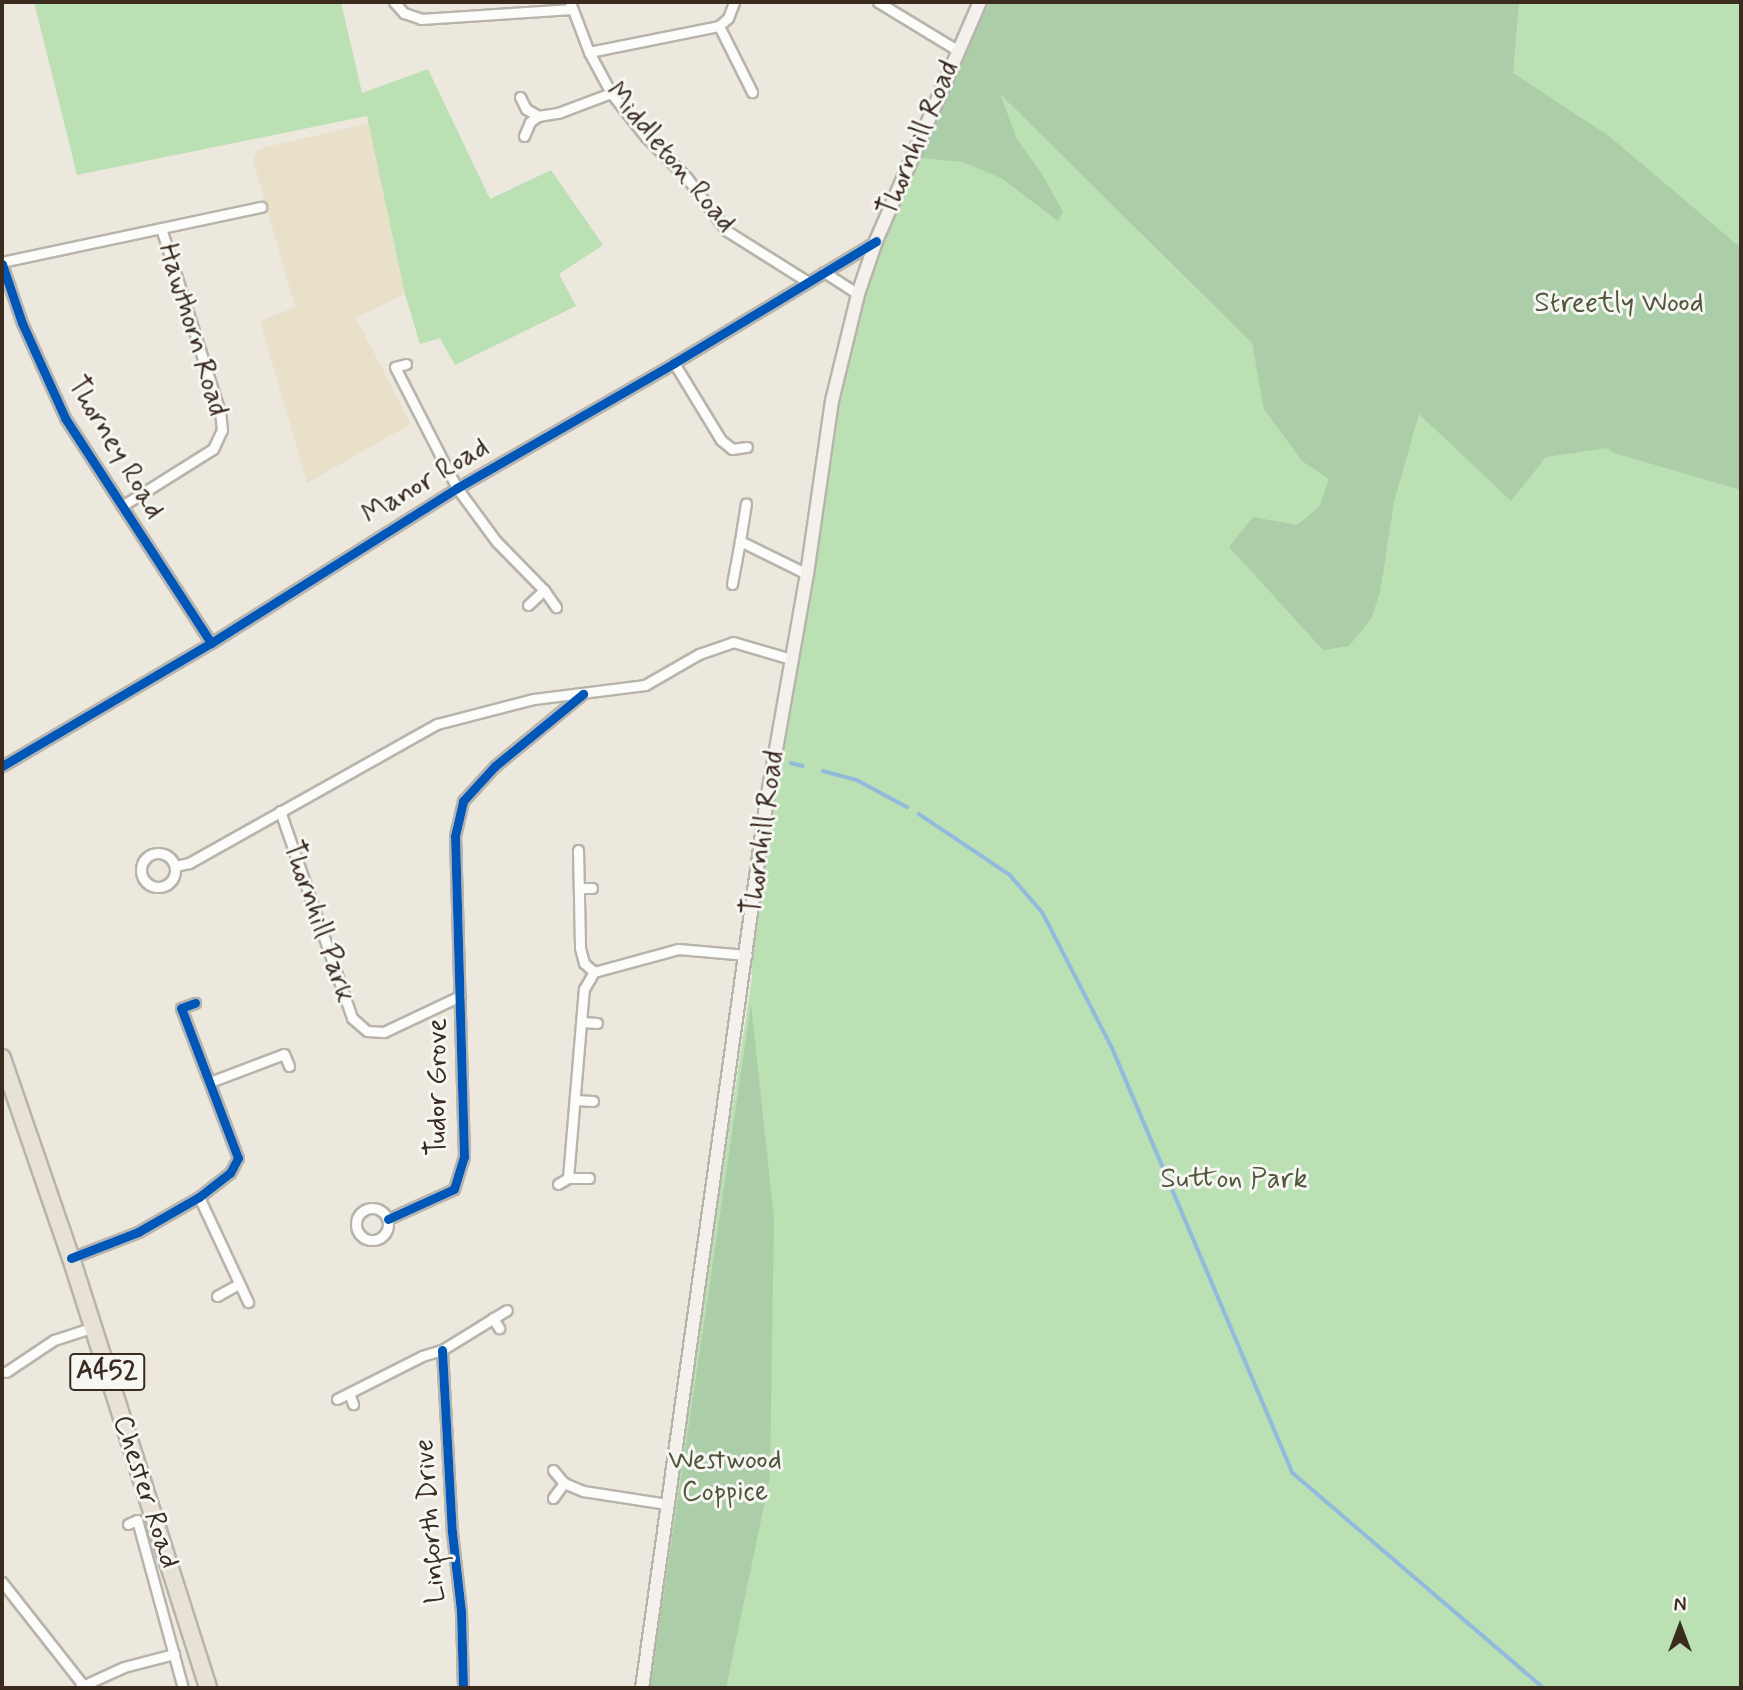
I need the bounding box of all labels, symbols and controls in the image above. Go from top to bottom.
street label: Thornhill Road [871,57,967,221]
street label: Middleton Road [598,76,742,240]
street label: Hawthorn Road [150,241,234,419]
park label: Streetly Wood [1534,287,1704,321]
street label: Thorney Road [60,372,170,524]
street label: Manor Road [357,431,495,533]
street label: Thornhill Road [736,749,792,917]
street label: Thornhill Park [275,839,361,1005]
street label: Tudor Grove [421,1018,455,1156]
park label: Sutton Park [1161,1163,1307,1197]
road number: A452 [68,1350,146,1394]
street label: Chester Road [105,1412,185,1572]
street label: Linforth Drive [408,1438,454,1604]
park label: Westwood Coppice [668,1444,782,1510]
north arrow [1645,1592,1715,1662]
text: N [1674,1593,1686,1618]

